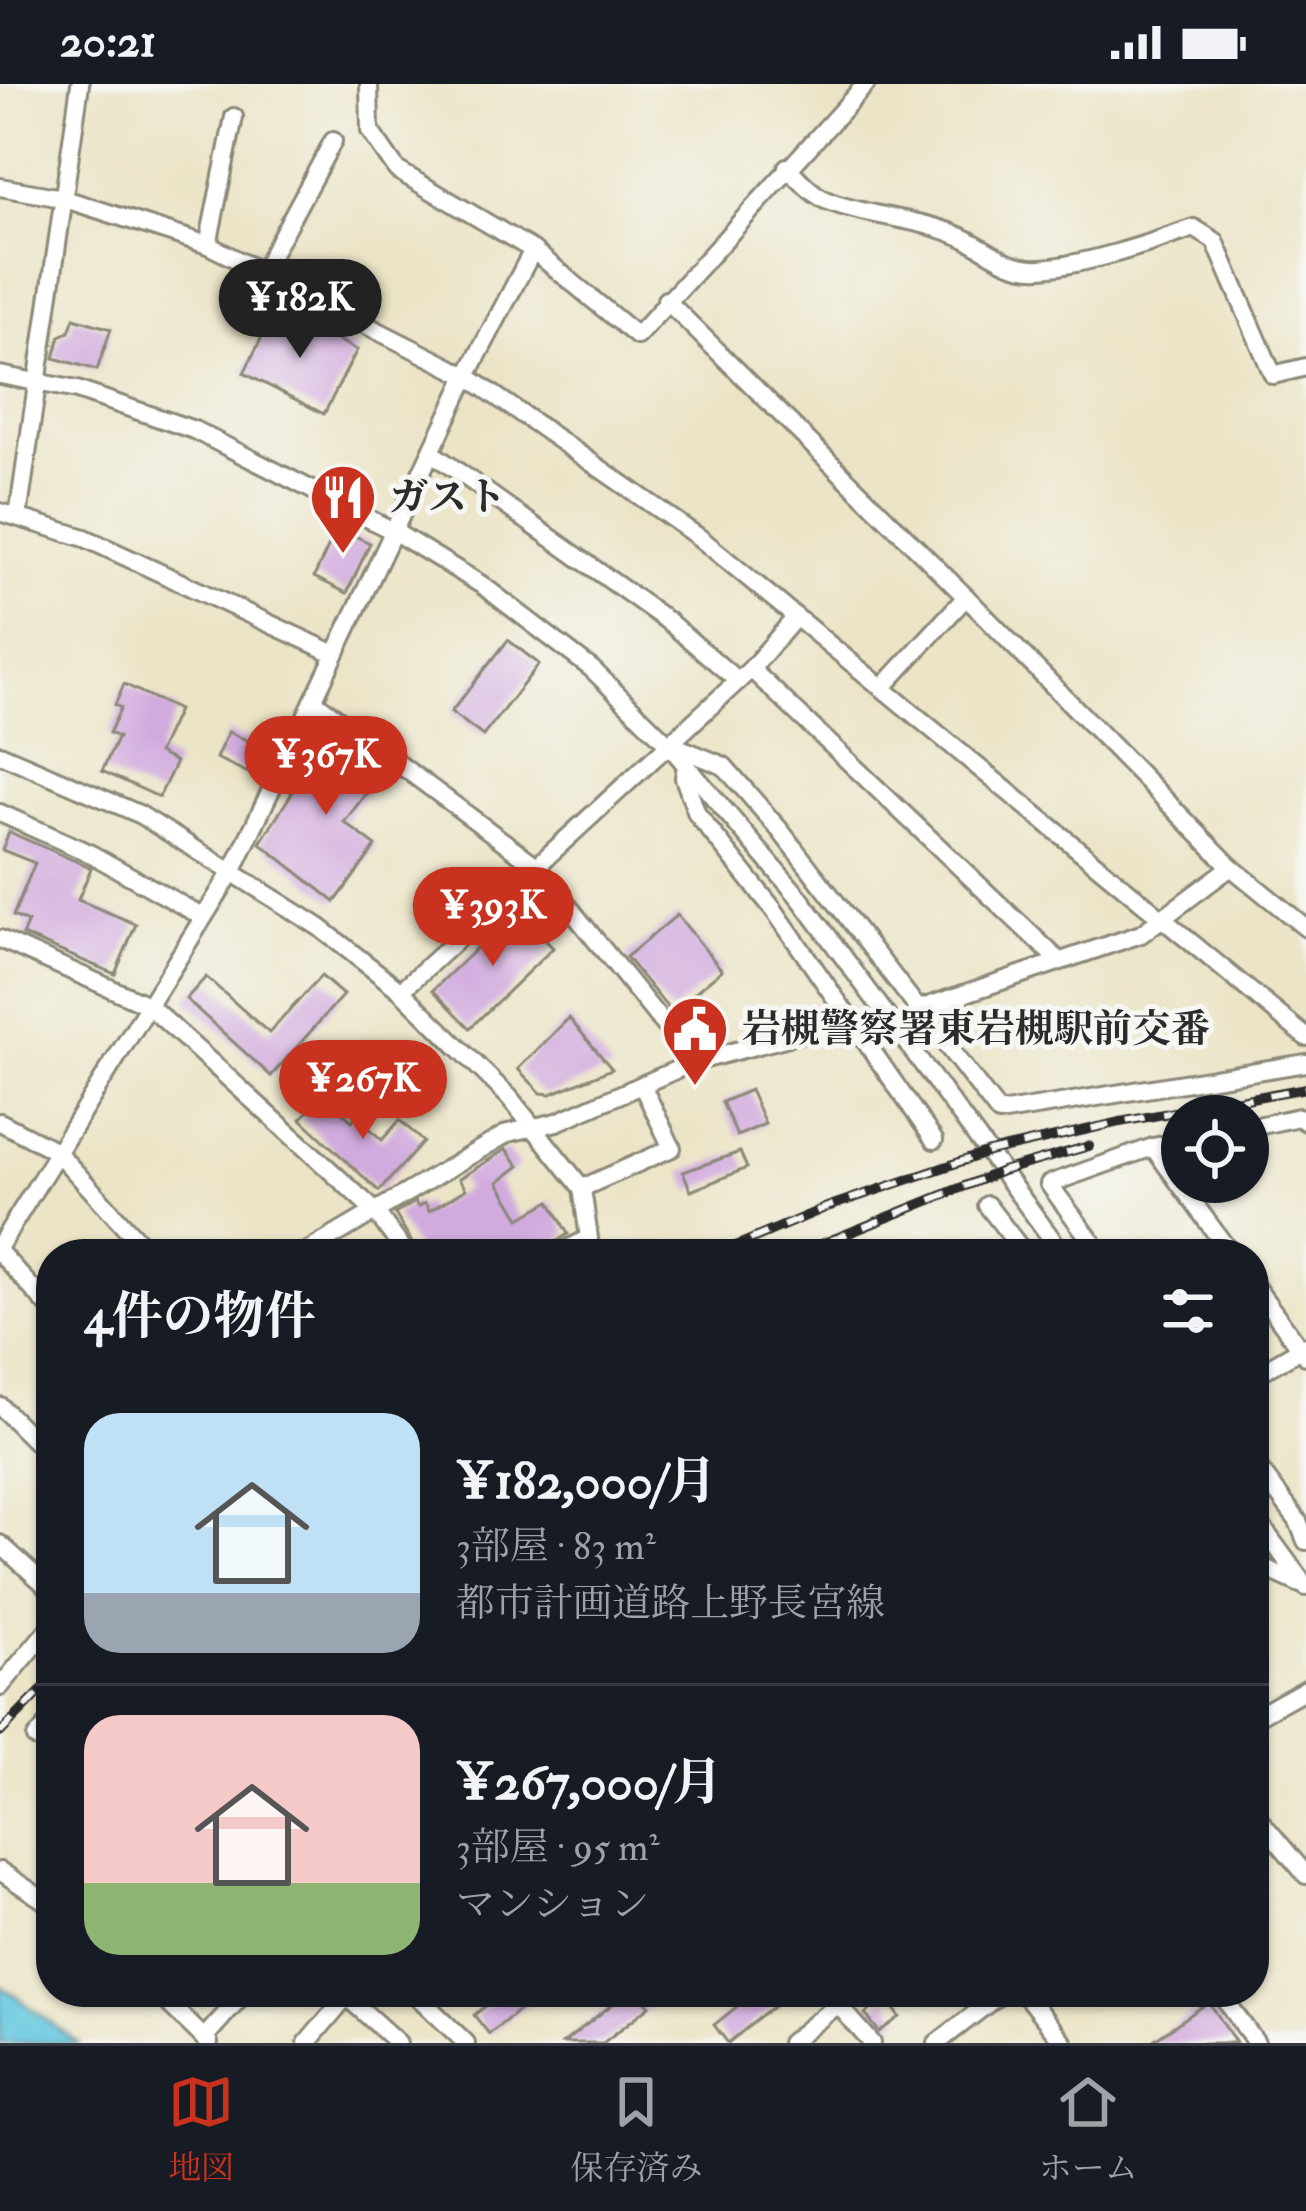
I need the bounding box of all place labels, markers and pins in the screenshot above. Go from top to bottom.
pin: ¥182K [216,259,384,361]
restaurant icon: ガスト [308,462,378,556]
place label: ガスト [389,473,506,522]
pin: ¥367K [242,716,410,818]
pin: ¥393K [409,867,577,969]
public building icon: 岩槻警察署東岩槻駅前交番 [660,994,730,1088]
place label: 岩槻警察署東岩槻駅前交番 [742,1005,1210,1054]
pin: ¥267K [279,1040,447,1142]

